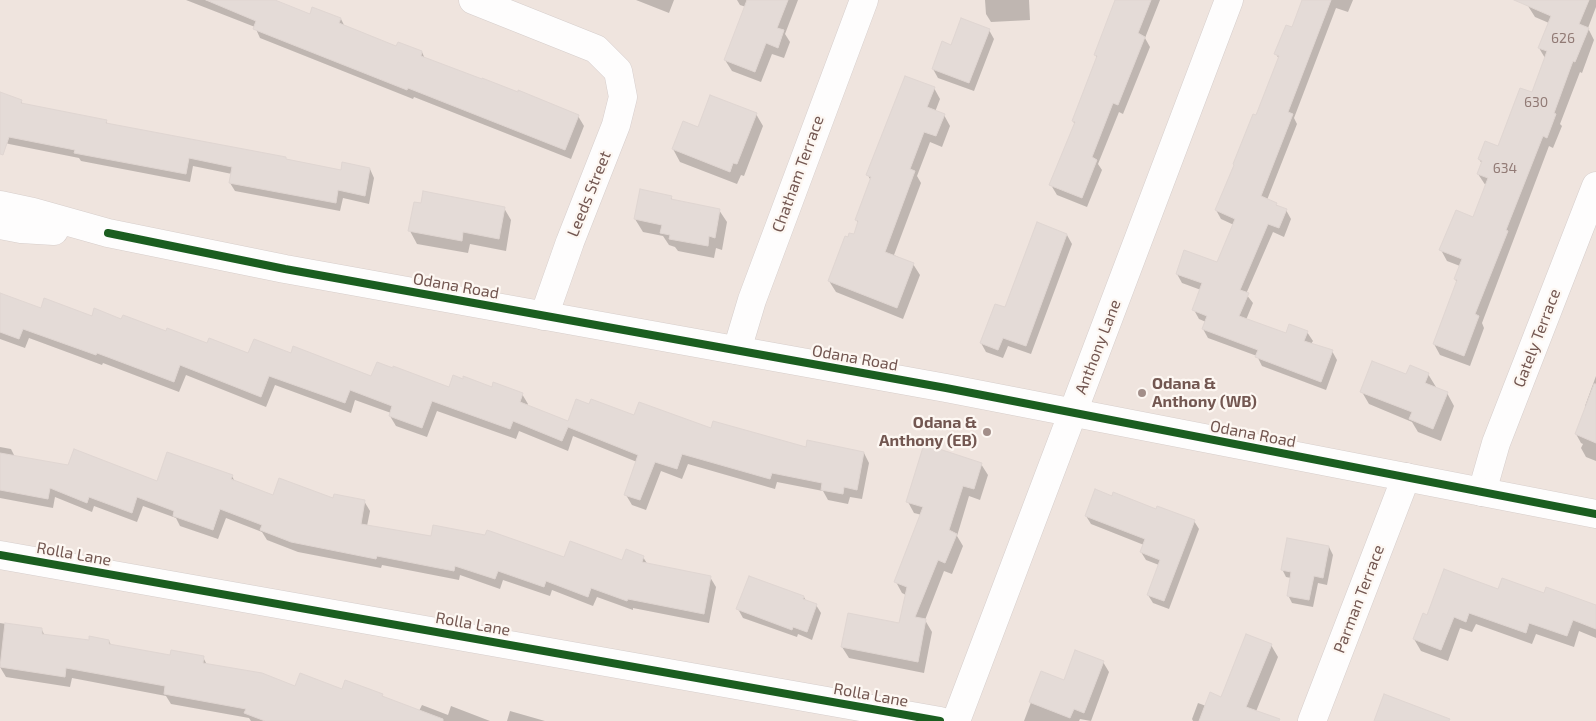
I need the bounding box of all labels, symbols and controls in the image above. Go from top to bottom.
house number: 626 [1551,30,1575,46]
house number: 630 [1524,94,1548,110]
street label: Chatham Terrace [768,113,828,235]
street label: Leeds Street [563,148,615,240]
house number: 634 [1493,160,1517,176]
street label: Odana Road [411,269,501,303]
street label: Gately Terrace [1509,286,1565,390]
street label: Anthony Lane [1071,297,1125,397]
street label: Odana Road [810,341,900,375]
place label: Odana & Anthony (WB) [1152,374,1257,412]
marker: Odana & Anthony (WB) [1136,387,1148,399]
place label: Odana & Anthony (EB) [879,413,977,451]
street label: Odana Road [1208,416,1298,452]
marker: Odana & Anthony (EB) [981,426,993,438]
street label: Rolla Lane [35,538,113,570]
street label: Parman Terrace [1330,542,1388,656]
street label: Rolla Lane [434,608,512,640]
street label: Rolla Lane [832,679,910,711]

